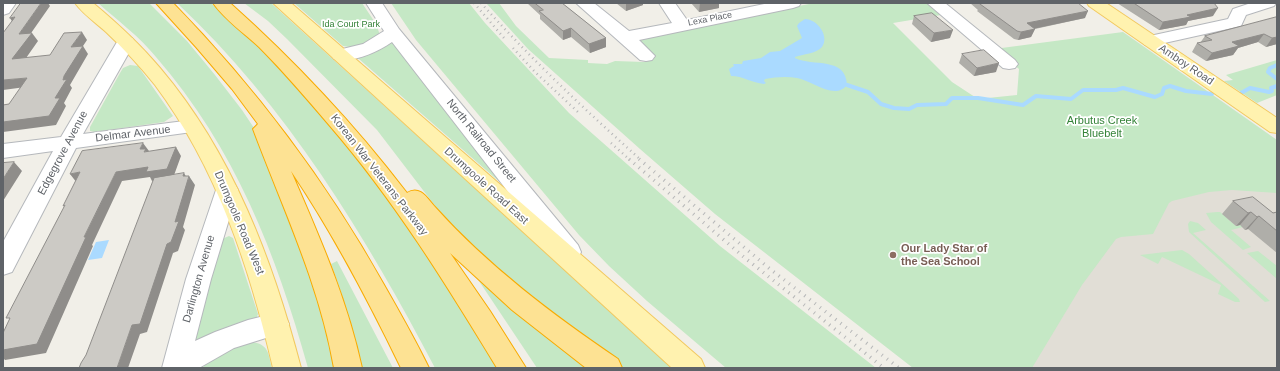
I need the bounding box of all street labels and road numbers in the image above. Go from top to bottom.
street label: Lexa Place [687,9,733,29]
street label: Amboy Road [1156,42,1216,88]
street label: North Railroad Street [443,97,519,185]
street label: Edgegrove Avenue [35,109,91,197]
street label: Korean War Veterans Parkway [328,112,430,238]
street label: Delmar Avenue [95,123,171,145]
street label: Drumgoole Road East [441,145,531,227]
street label: Drumgoole Road West [211,169,267,277]
street label: Darlington Avenue [180,234,218,324]

